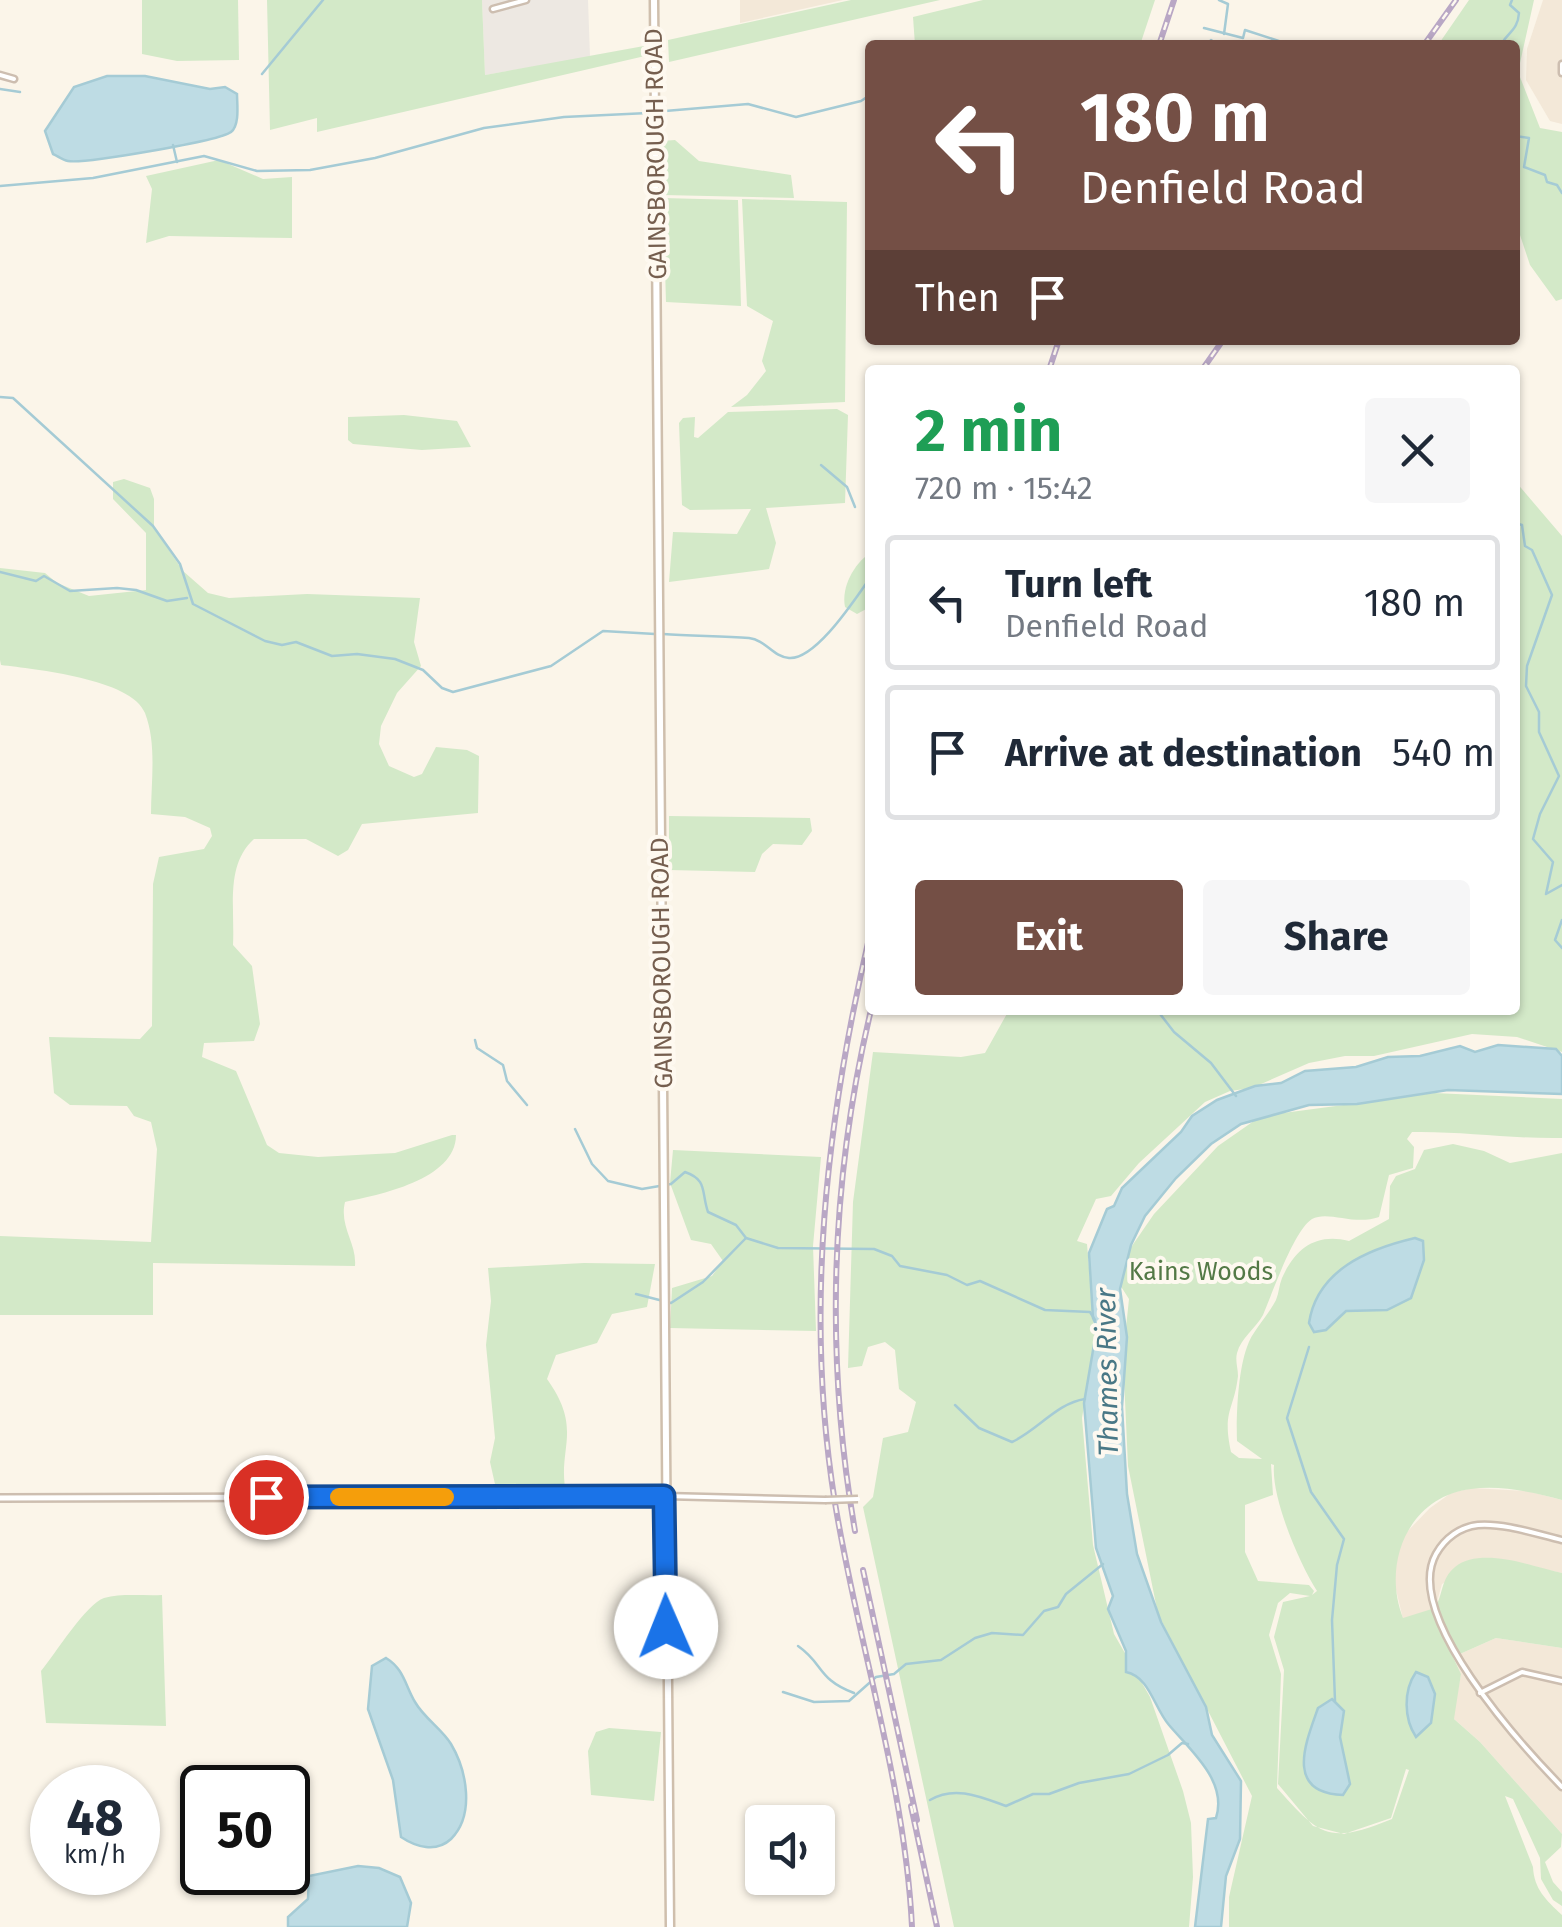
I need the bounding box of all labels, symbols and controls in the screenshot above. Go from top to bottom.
street label: GAINSBOROUGH ROAD [639,28,673,280]
text: 180 m [1080,76,1270,160]
icon: left [915,80,1045,210]
text: Denfield Road [1080,161,1366,215]
icon: arrive [1020,270,1075,325]
text: Then [915,275,1000,321]
text: 2 min [915,395,1062,467]
button: close [1365,398,1470,503]
text: 720 m · 15:42 [915,469,1093,507]
text: Turn left [1005,561,1152,607]
icon: left [920,575,975,630]
text: 180 m [1364,580,1465,626]
text: Denfield Road [1005,607,1208,645]
icon: arrive [920,725,975,780]
text: Arrive at destination [1005,730,1362,776]
text: 540 m [1392,730,1495,776]
street label: GAINSBOROUGH ROAD [645,837,679,1089]
button: Exit [915,880,1183,995]
button: Share [1203,880,1470,995]
park label: Kains Woods [1129,1257,1273,1287]
water label: Thames River [1089,1286,1125,1456]
pin [224,1455,309,1540]
icon: arrive [239,1470,294,1525]
position arrow [614,1575,718,1679]
speed limit sign: 50 [180,1765,310,1895]
text: 48 [66,1788,124,1848]
map controls [745,1805,835,1895]
button: sound [745,1805,835,1895]
text: km/h [64,1840,126,1870]

